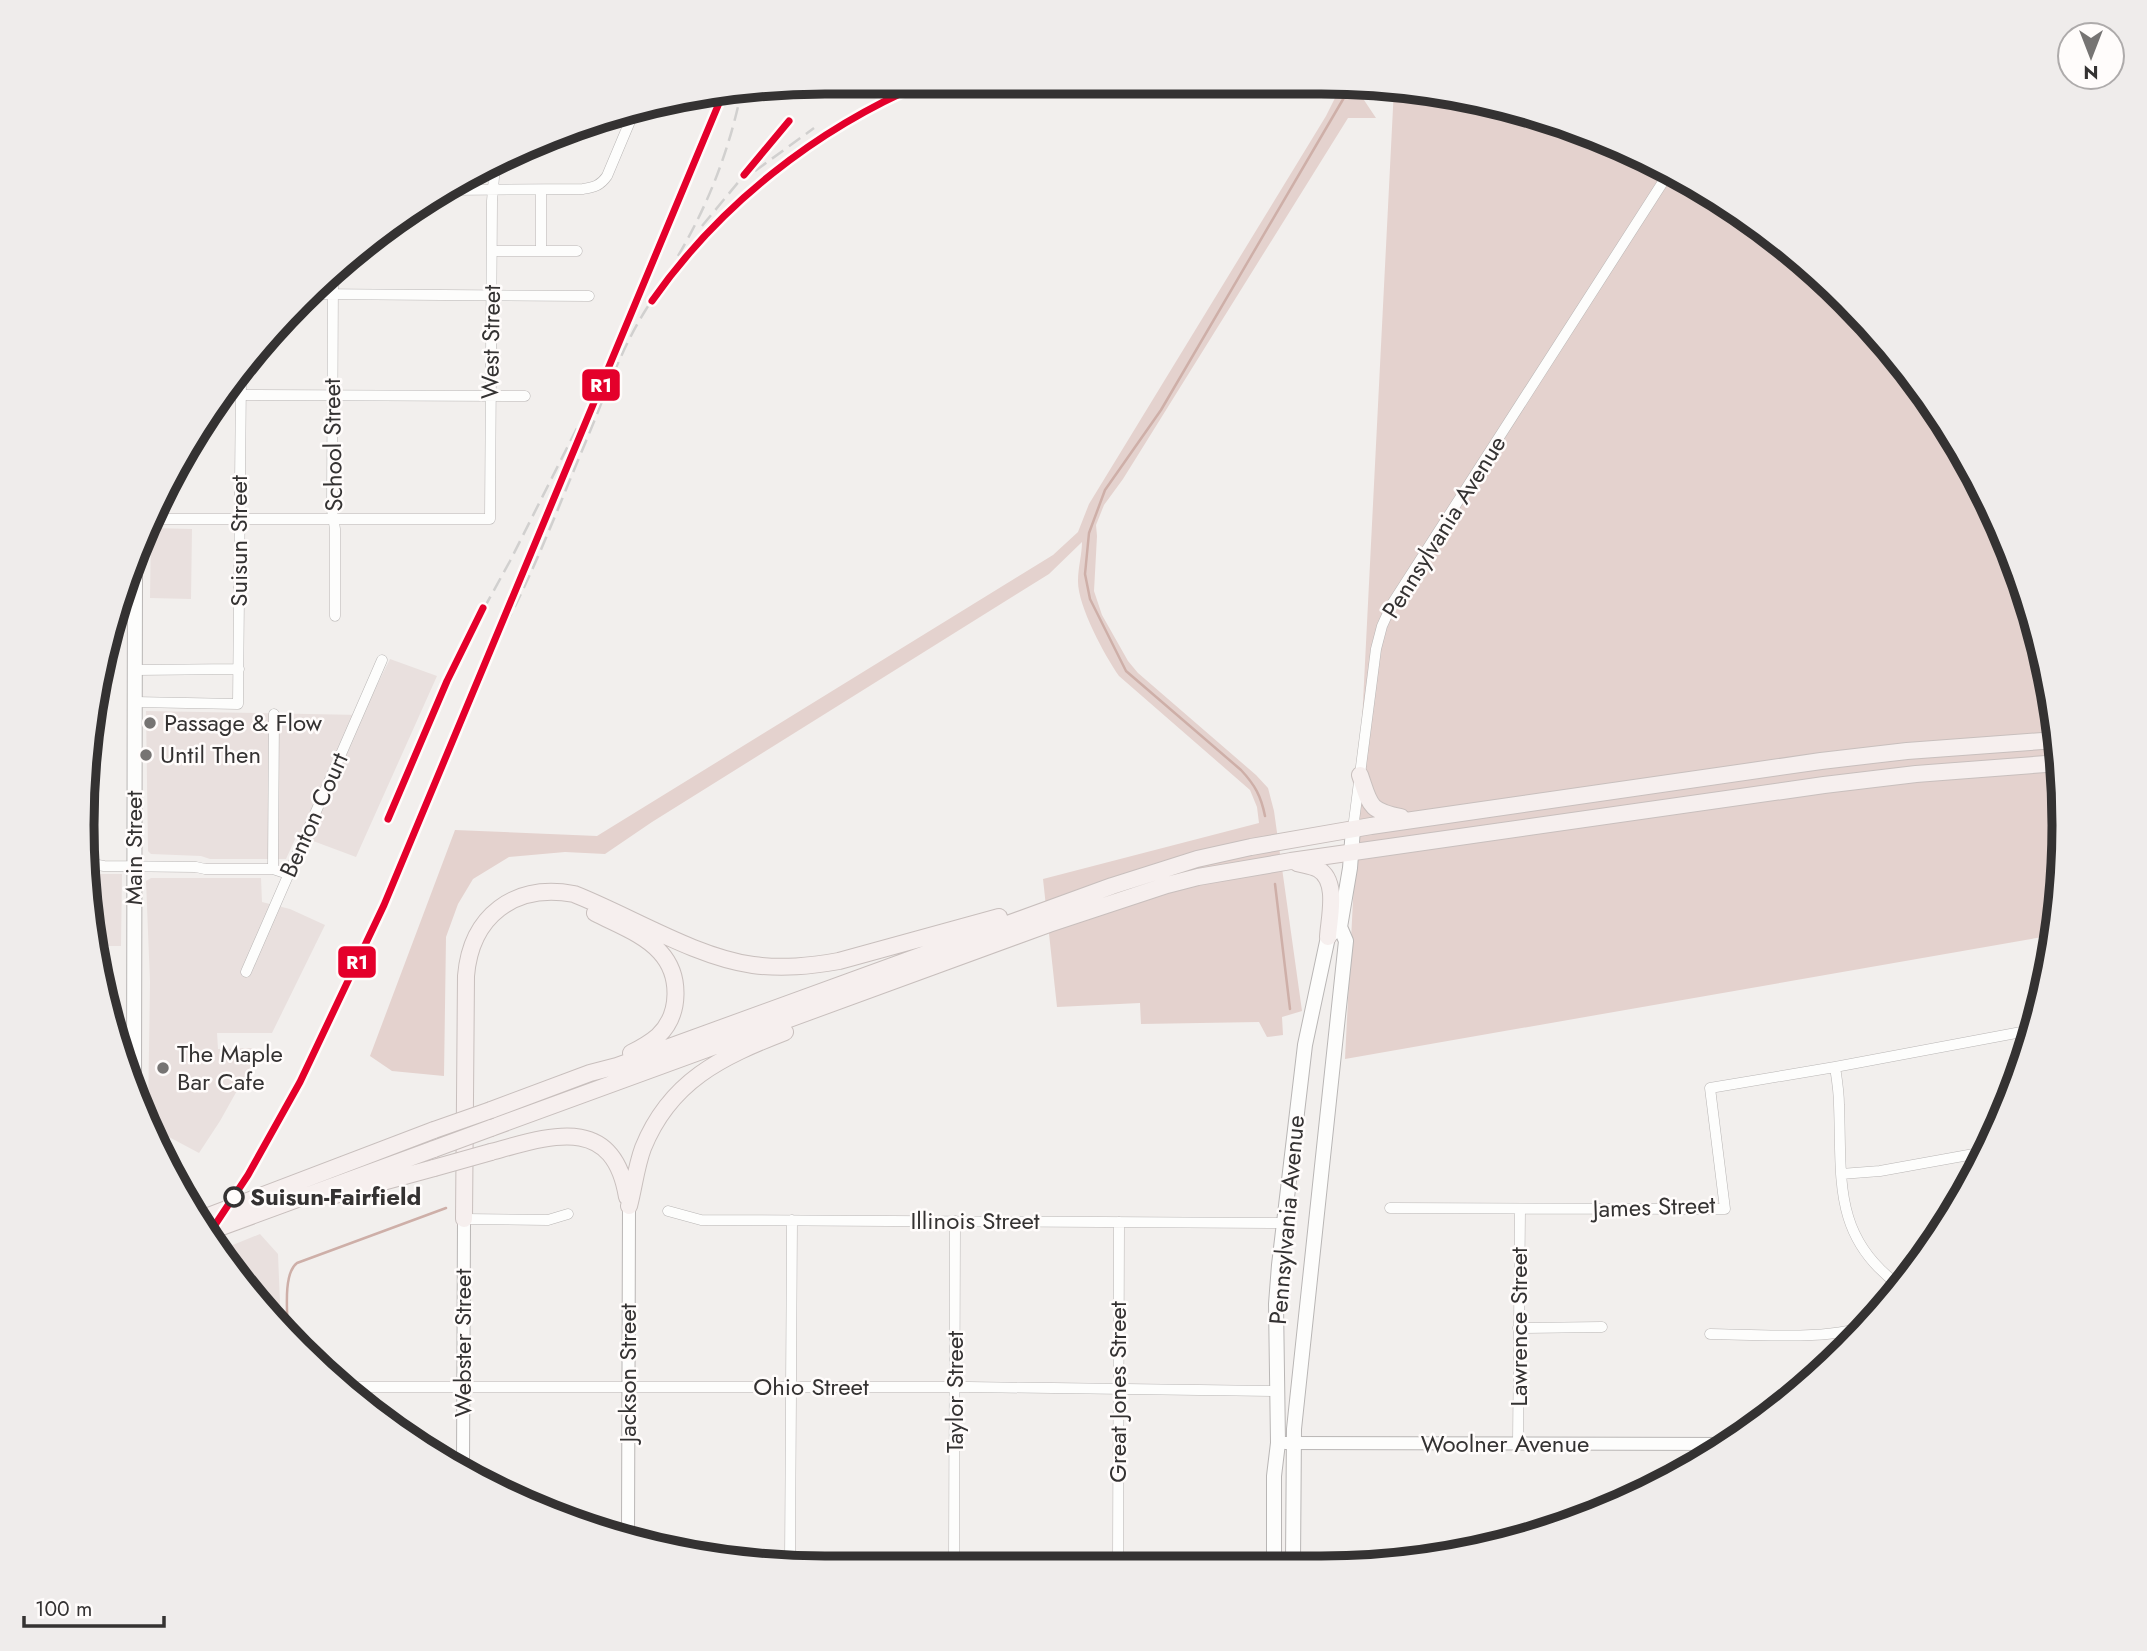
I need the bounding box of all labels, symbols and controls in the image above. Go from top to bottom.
north arrow [2056,21,2126,91]
text: N [2083,59,2099,86]
street label: West Street [472,284,509,399]
line badge: R1 [581,368,621,402]
text: R1 [590,372,612,399]
street label: School Street [314,378,351,512]
street label: Pennsylvania Avenue [1373,428,1514,625]
street label: Suisun Street [221,475,256,607]
place label: Passage & Flow [164,705,323,740]
marker: Passage & Flow [142,715,158,731]
place label: Until Then [160,737,261,772]
marker: Until Then [138,747,154,763]
street label: Benton Court [270,747,357,883]
street label: Main Street [116,791,151,905]
line badge: R1 [337,945,377,979]
text: R1 [346,949,368,976]
place label: The Maple Bar Cafe [177,1036,283,1099]
marker: The Maple Bar Cafe [155,1060,171,1076]
street label: Pennsylvania Avenue [1260,1114,1313,1326]
place label: Suisun-Fairfield [250,1179,421,1214]
marker: Suisun-Fairfield [224,1187,244,1207]
street label: James Street [1589,1187,1716,1226]
street label: Illinois Street [910,1203,1040,1238]
street label: Lawrence Street [1501,1247,1536,1407]
street label: Webster Street [445,1269,480,1417]
street label: Great Jones Street [1100,1301,1135,1483]
street label: Jackson Street [610,1303,645,1446]
street label: Taylor Street [937,1331,972,1453]
street label: Ohio Street [753,1369,869,1404]
street label: Woolner Avenue [1421,1426,1589,1461]
scale bar [24,1584,164,1628]
text: 100 m [35,1594,92,1624]

